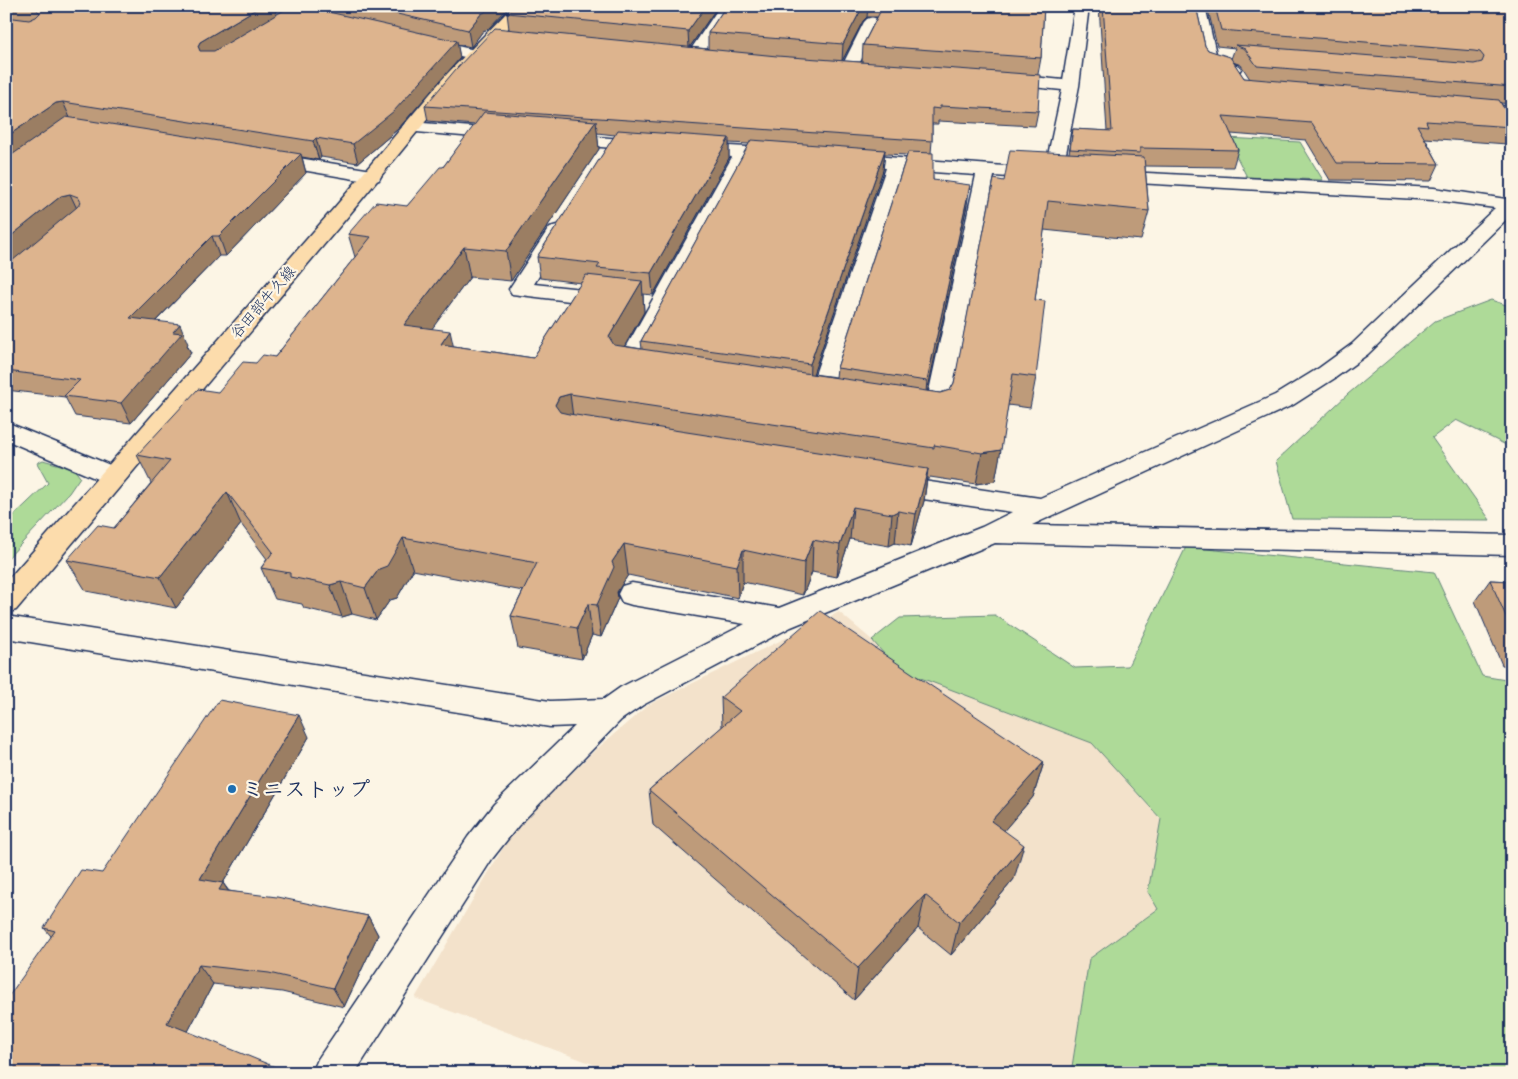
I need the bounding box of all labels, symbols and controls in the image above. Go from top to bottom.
street label: 谷田部牛久線 [225,261,302,344]
place label: ミニストップ [242,774,370,807]
marker: ミニストップ [226,783,238,795]

